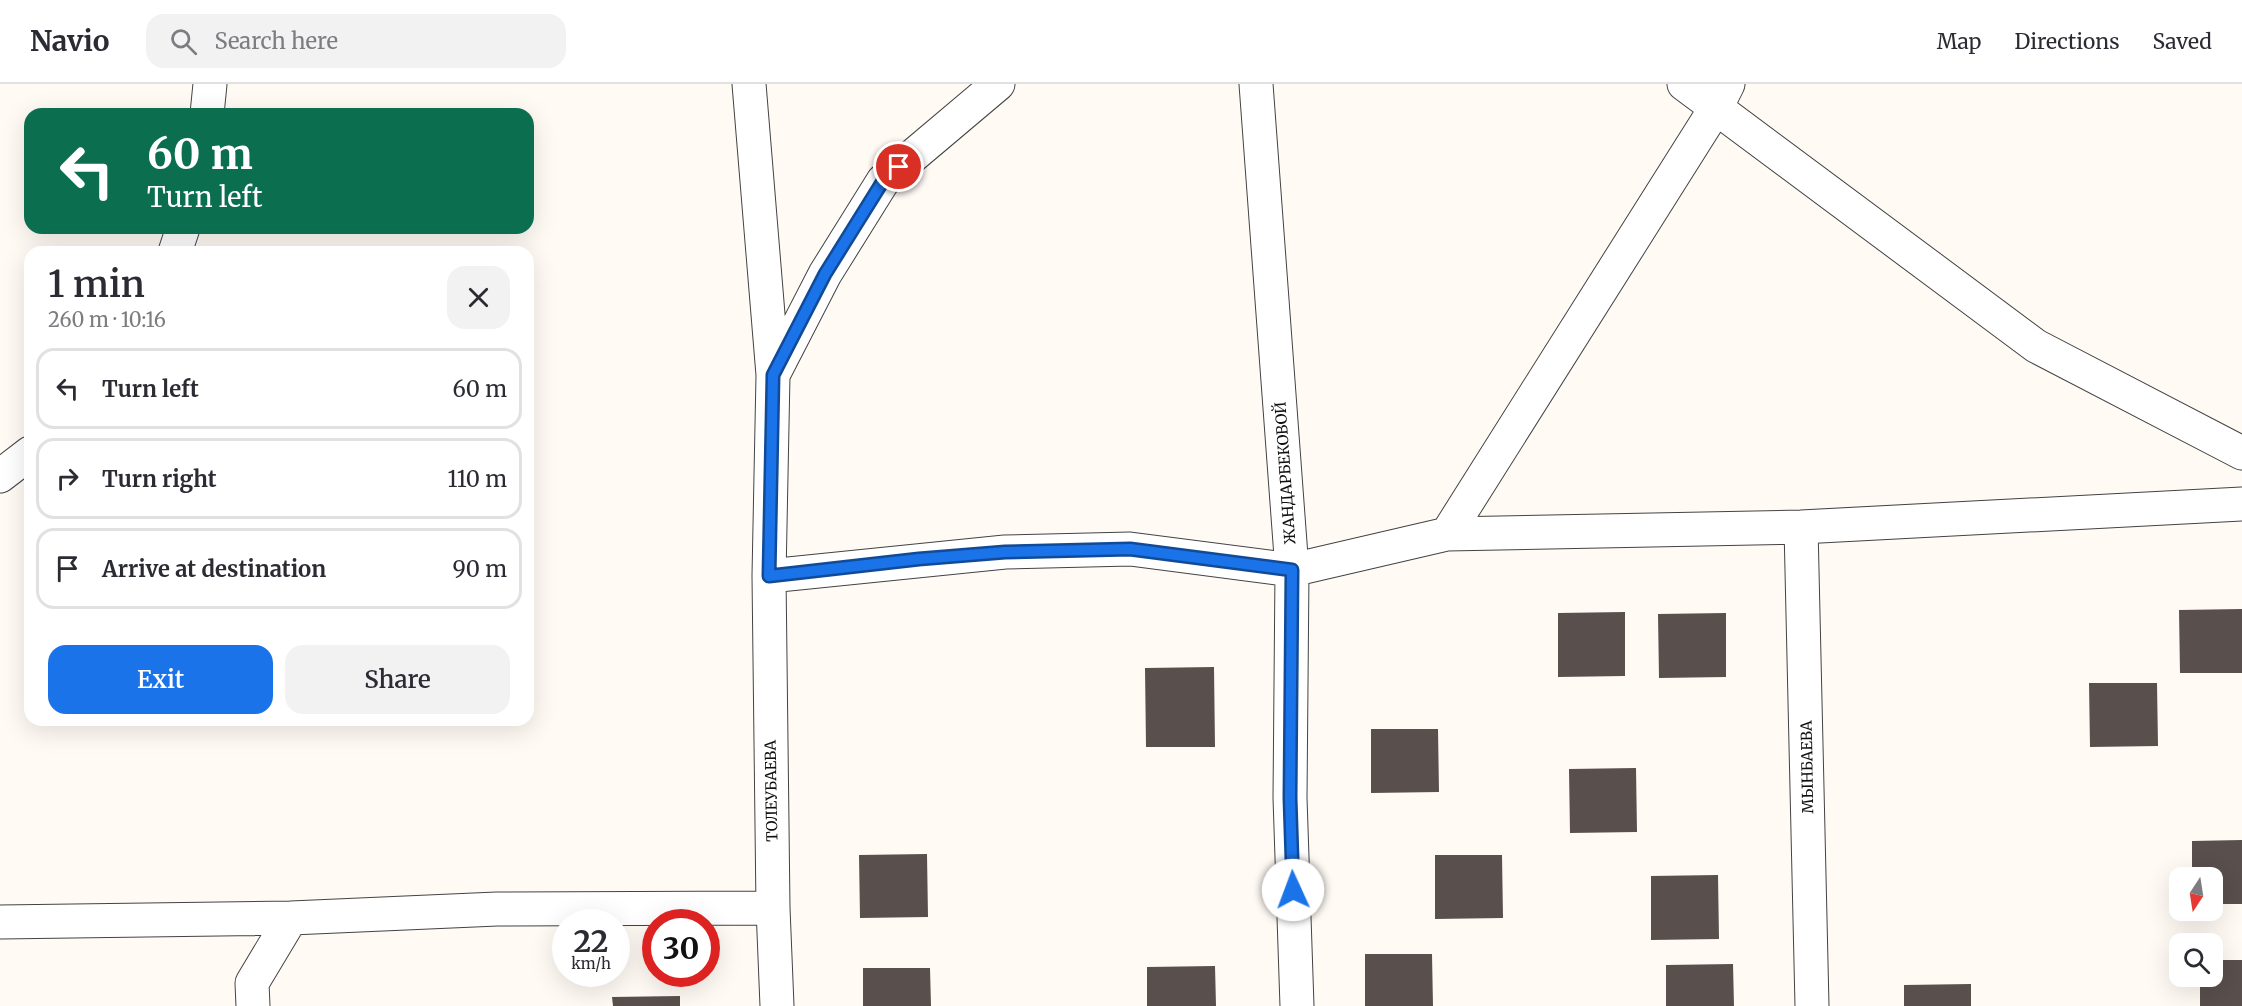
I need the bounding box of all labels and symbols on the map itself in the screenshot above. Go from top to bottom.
pin [873,141,924,192]
street label: ЖАНДАРБЕКОВОЙ [1270,401,1299,545]
street label: МЫНБАЕВА [1797,720,1817,814]
street label: ТОЛЕУБАЕВА [761,740,781,842]
position arrow [1261,858,1325,922]
north arrow [2169,867,2223,921]
speed limit sign: 30 [642,909,720,987]

